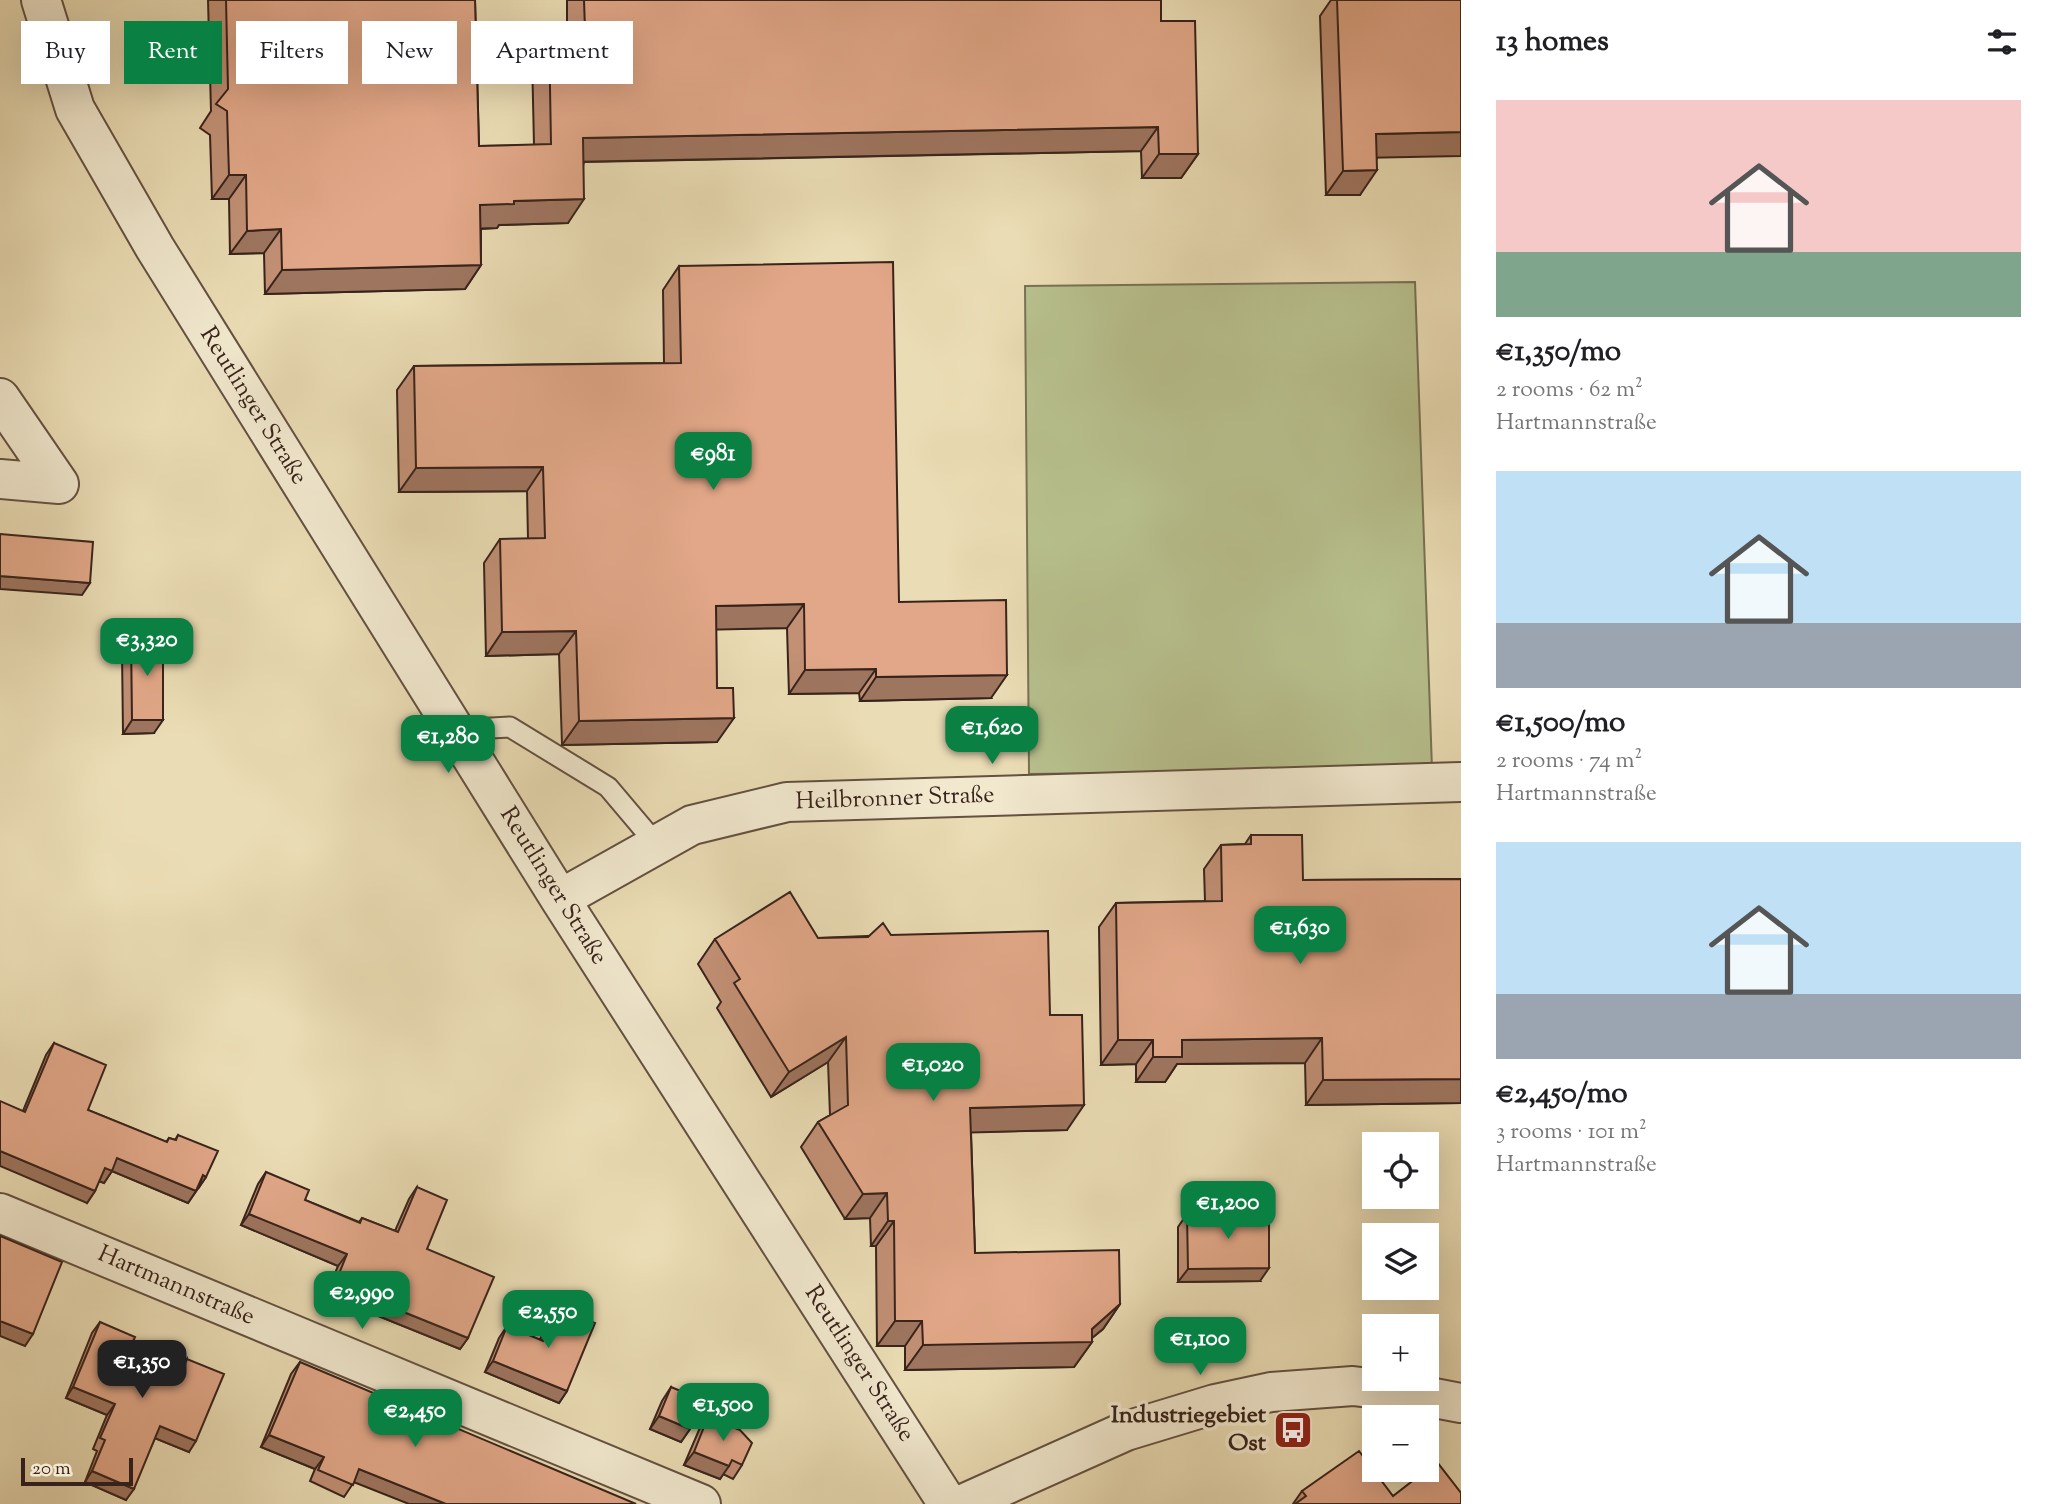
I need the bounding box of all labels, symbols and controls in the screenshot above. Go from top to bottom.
chip: Buy [21,21,110,84]
chip: Rent [124,21,222,84]
chip: Filters [236,21,348,84]
chip: New [362,21,457,84]
chip: Apartment [471,21,633,84]
text: 13 homes [1496,21,1609,64]
icon: filters [1983,23,2021,61]
icon: home [1696,145,1822,271]
street label: Reutlinger Straße [191,320,315,492]
text: €1,350/mo [1496,331,1621,374]
text: 2 rooms · 62 m² [1496,374,1643,407]
text: Hartmannstraße [1496,407,1657,440]
pin: €981 [672,433,754,492]
text: €981 [691,438,735,471]
icon: home [1696,516,1822,642]
pin: €3,320 [90,618,204,678]
text: €3,320 [116,624,178,657]
text: €1,500/mo [1496,702,1625,745]
pin: €1,620 [935,706,1049,766]
text: €1,620 [961,712,1023,745]
pin: €1,280 [391,716,505,775]
text: €1,280 [417,721,479,754]
text: 2 rooms · 74 m² [1496,745,1642,778]
text: Hartmannstraße [1496,778,1657,811]
street label: Heilbronner Straße [795,779,995,819]
street label: Reutlinger Straße [491,800,615,972]
icon: home [1696,887,1822,1013]
pin: €1,630 [1243,906,1357,966]
text: €1,630 [1270,912,1330,945]
pin: €1,020 [876,1044,990,1103]
text: €1,020 [902,1049,964,1082]
text: €2,450/mo [1496,1073,1628,1116]
text: 3 rooms · 101 m² [1496,1116,1647,1149]
map controls [1362,1132,1439,1482]
button: locate [1362,1132,1439,1209]
text: Hartmannstraße [1496,1149,1657,1182]
pin: €1,200 [1171,1182,1285,1241]
text: €1,200 [1197,1187,1259,1220]
button: layers [1362,1223,1439,1300]
street label: Hartmannstraße [92,1238,260,1334]
pin: €2,990 [305,1272,419,1331]
text: €2,990 [330,1277,394,1310]
street label: Reutlinger Straße [796,1279,922,1449]
pin: €2,550 [491,1290,605,1350]
text: €2,550 [519,1296,577,1329]
button: + [1362,1314,1439,1391]
pin: €1,100 [1143,1318,1257,1377]
text: €1,100 [1170,1323,1230,1356]
pin: €1,350 [85,1340,199,1400]
text: €1,350 [113,1346,171,1379]
pin: €1,500 [666,1384,780,1443]
text: €1,500 [693,1389,753,1422]
pin: €2,450 [358,1390,472,1449]
text: €2,450 [384,1395,446,1428]
place label: Industriegebiet Ost [1111,1399,1267,1461]
button: − [1362,1405,1439,1482]
bus stop icon: Industriegebiet Ost [1272,1409,1314,1451]
scale bar [21,1455,133,1487]
text: 20 m [32,1456,71,1483]

